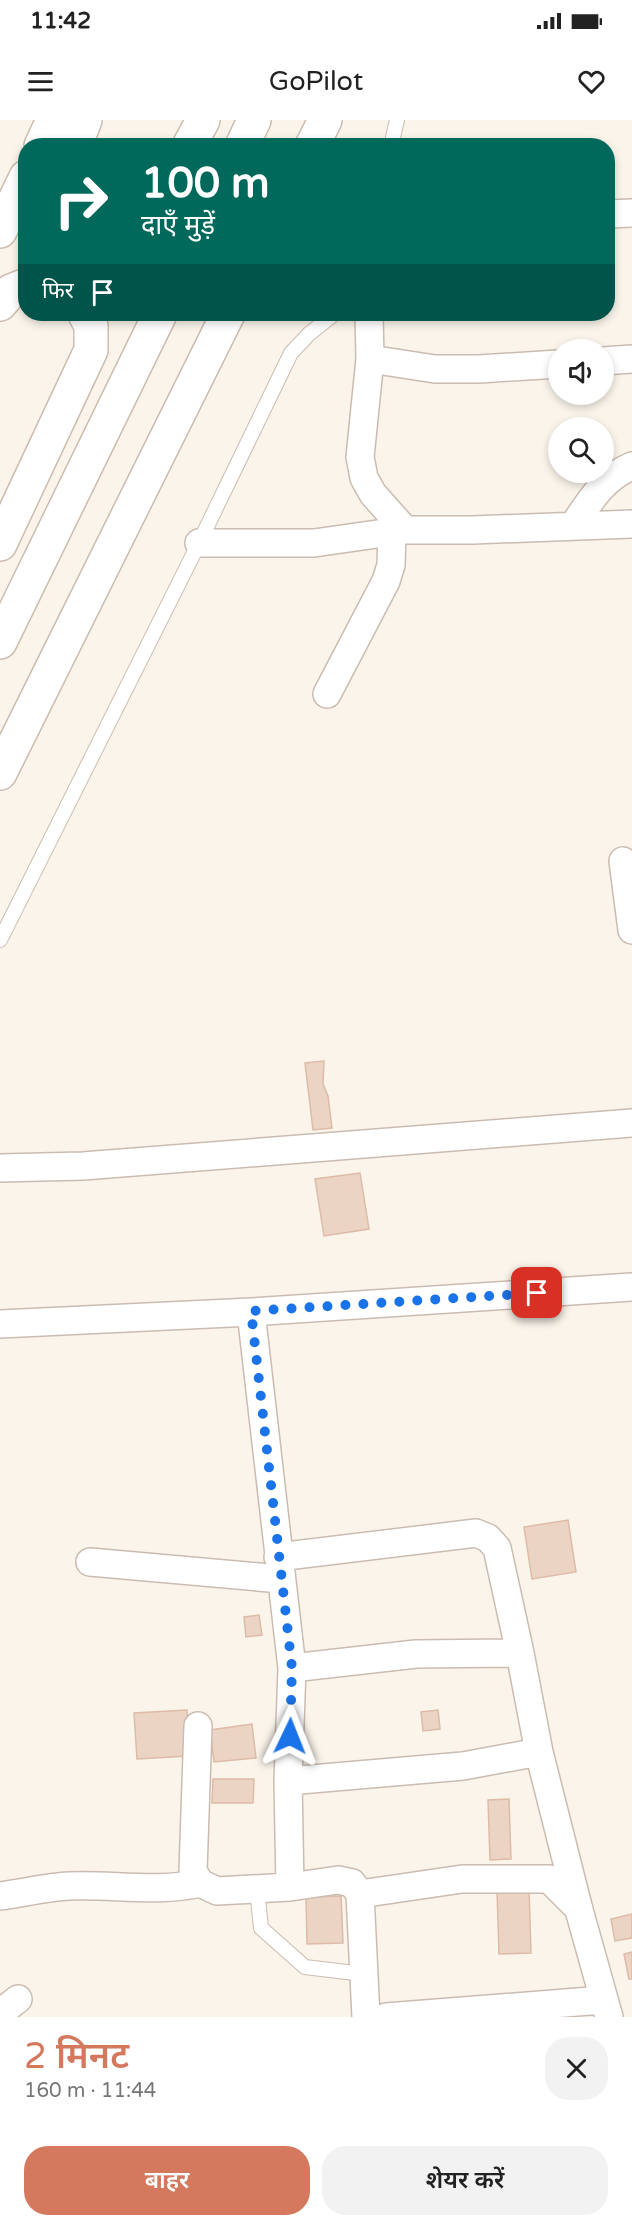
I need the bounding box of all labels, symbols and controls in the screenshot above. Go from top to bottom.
text: 11:42 [30,8,91,34]
icon: menu [24,65,57,98]
text: GoPilot [269,65,363,98]
icon: heart [575,65,608,98]
text: 100 m [141,158,270,209]
icon: right [42,162,120,240]
text: दाएँ मुड़ें [141,209,215,242]
icon: arrive [86,276,119,309]
text: फिर [42,278,74,304]
map controls [548,339,614,483]
button: sound [548,339,614,405]
button: search [548,417,614,483]
pin [511,1267,562,1318]
icon: arrive [520,1276,553,1309]
position arrow [258,1704,322,1768]
text: 2 मिनट [24,2035,129,2078]
button: close [545,2037,608,2100]
text: 160 m · 11:44 [24,2079,156,2103]
button: बाहर [24,2146,310,2215]
button: शेयर करें [322,2146,608,2215]

